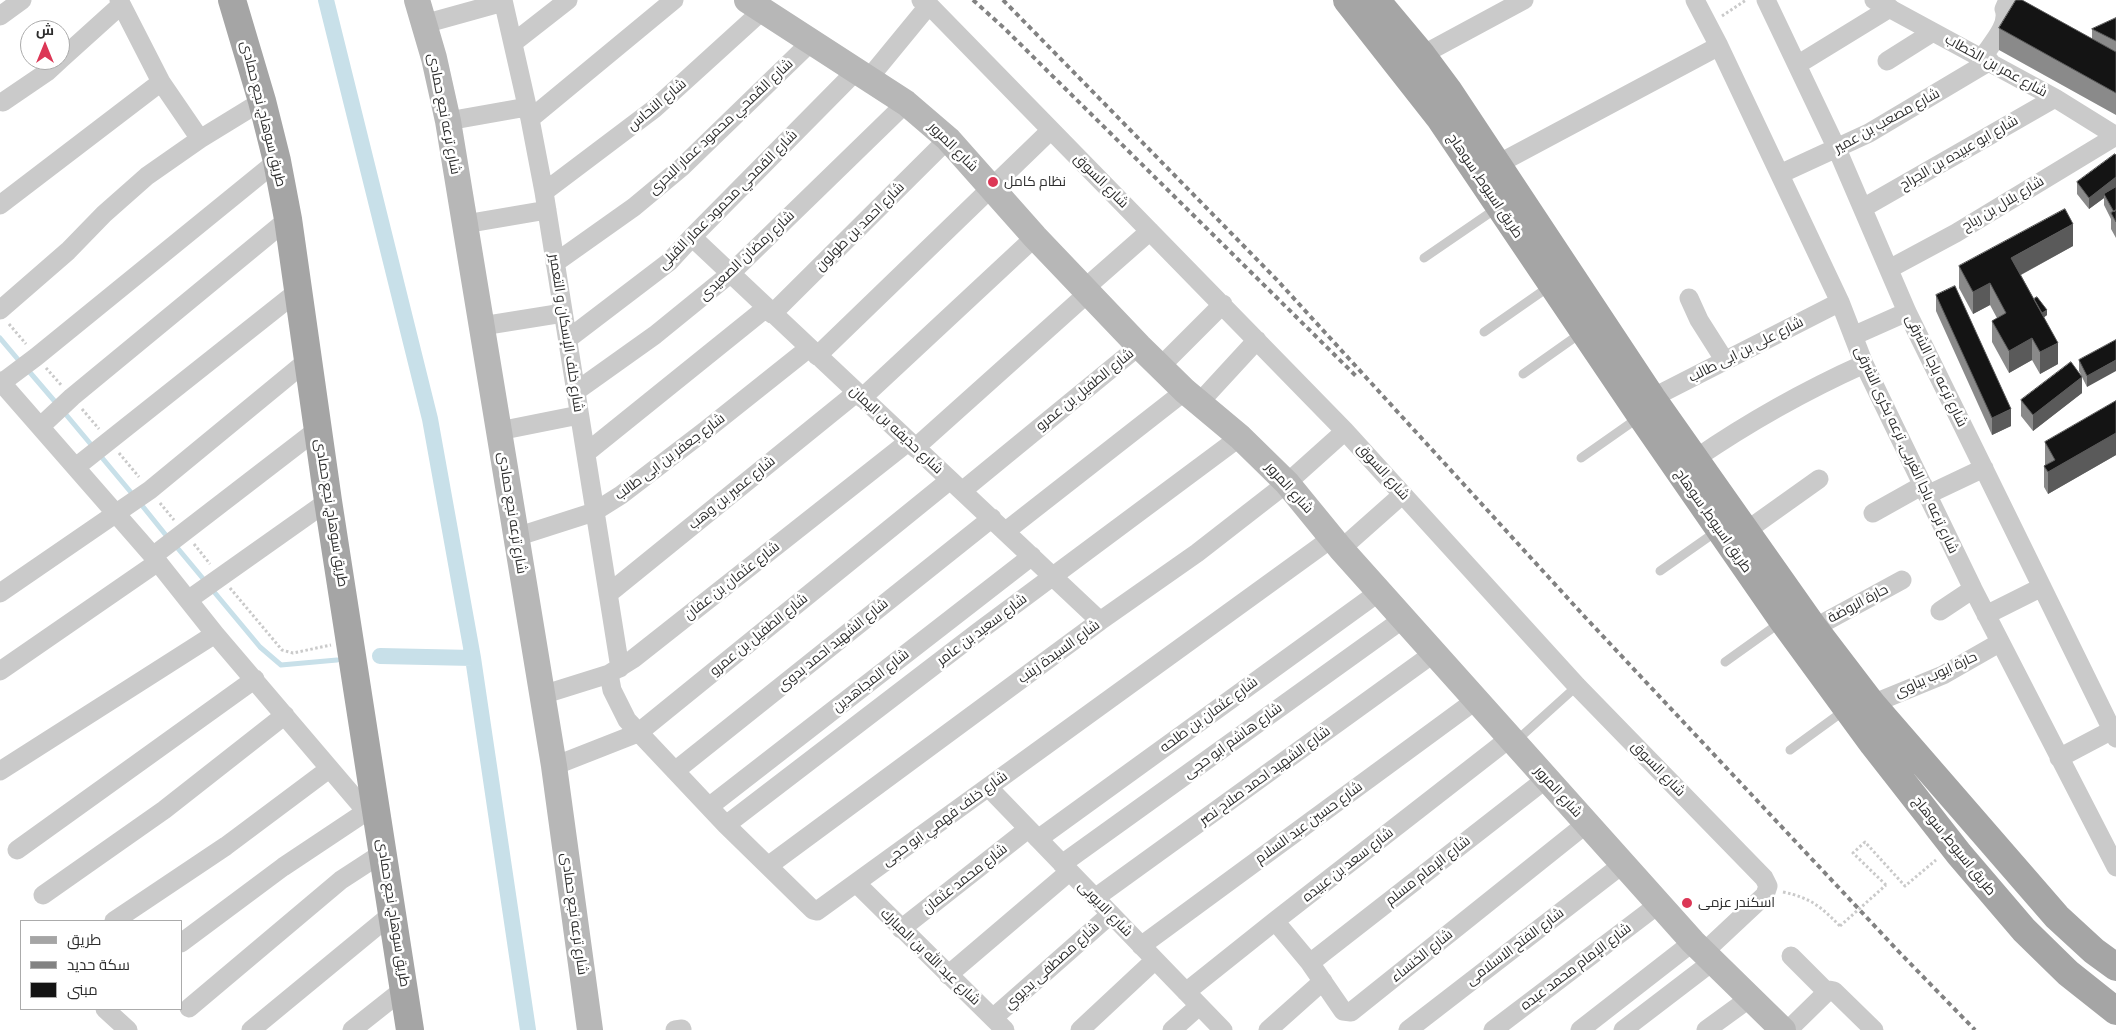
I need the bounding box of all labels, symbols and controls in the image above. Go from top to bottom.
north arrow [20,20,70,70]
text: ش [36,22,54,39]
street label: شارع عمر بن الخطاب [1942,31,2050,101]
street label: طريق سوهاج, نجع حمادى [237,39,289,189]
street label: شارع ترعه نجع حمادى [424,52,464,176]
street label: شارع القمحي محمود عمار البحرى [645,56,797,198]
street label: شارع النحاس [624,76,690,134]
street label: شارع مصعب بن عمير [1831,85,1943,157]
street label: شارع ابو عبيده بن الجراح [1897,112,2021,194]
street label: شارع المرور [925,119,981,175]
street label: شارع القمحي محمود عمار القبلى [655,127,801,273]
street label: طريق اسيوط, سوهاج [1444,130,1526,242]
street label: شارع السوق [1070,150,1132,212]
street label: شارع بلال بن رباح [1959,173,2047,235]
place label: نظام كامل [1004,174,1066,190]
marker: نظام كامل [986,175,1000,189]
street label: شارع احمد بن طولون [812,179,908,275]
street label: شارع رمضان الصعيدى [696,207,798,305]
street label: شارع خلف الإسكان و التعمير [545,253,587,413]
street label: شارع ترعه باجا الشرقى [1902,312,1970,430]
street label: شارع على بن ابى طالب [1686,314,1806,386]
street label: شارع ترعه باجا الغربى, ترعه بكرى الشرقى [1850,344,1962,556]
street label: شارع الطفيل بن عمرو [1033,345,1137,435]
street label: شارع حذيفه بن اليمان [846,382,946,478]
street label: شارع جعفر بن ابى طالب [612,410,728,504]
street label: طريق سوهاج, نجع حمادى [311,438,351,588]
street label: شارع السوق [1353,440,1413,504]
street label: شارع ترعه نجع حمادى [494,451,530,575]
street label: شارع عمير بن وهب [685,453,779,533]
street label: شارع المرور [1262,459,1316,517]
street label: طريق اسيوط, سوهاج [1671,466,1755,576]
street label: شارع عثمان بن عفان [681,538,783,624]
street label: حارة الروضة [1825,581,1891,627]
street label: شارع الطفيل بن عمرو [707,590,811,680]
street label: شارع سعيد بن عامر [934,591,1030,669]
street label: شارع الشهيد احمد بدوى [774,595,892,695]
street label: شارع السيدة زينب [1015,617,1103,687]
street label: شارع المجاهدين [829,646,913,716]
street label: حارة ايوب بباوى [1892,649,1980,701]
street label: شارع عثمان بن طلحه [1157,674,1261,756]
street label: شارع هاشم ابو حجى [1181,700,1285,782]
street label: شارع الشهيد احمد صلاح نصر [1196,723,1334,829]
street label: شارع السوق [1628,738,1688,800]
street label: شارع المرور [1531,763,1585,821]
street label: شارع خلف فهمي ابو حجى [879,768,1011,870]
street label: شارع حسين عبد السلام [1252,778,1366,868]
street label: طريق اسيوط, سوهاج [1909,793,1999,899]
street label: شارع سعد بن عبيده [1299,824,1397,906]
street label: شارع الإمام مسلم [1382,833,1474,909]
street label: طريق سوهاج, نجع حمادى [373,838,413,988]
street label: شارع محمد عثمان [919,841,1011,917]
street label: شارع ترعه نجع حمادى [557,852,591,976]
street label: شارع الايوبى [1074,878,1136,940]
place label: اسكندر عزمى [1698,895,1775,911]
marker: اسكندر عزمى [1680,896,1694,910]
street label: شارع عبد الله بن المبارك [877,905,983,1009]
street label: شارع الفتح الاسلامى [1463,905,1567,989]
street label: شارع مصطفى بديوي [1001,919,1103,1013]
legend [20,920,182,1010]
street label: شارع الإمام محمد عبده [1517,920,1635,1014]
street label: شارع الخنساء [1388,926,1456,986]
text: طريق [67,931,101,949]
text: سكة حديد [67,956,130,974]
text: مبنى [67,981,98,999]

